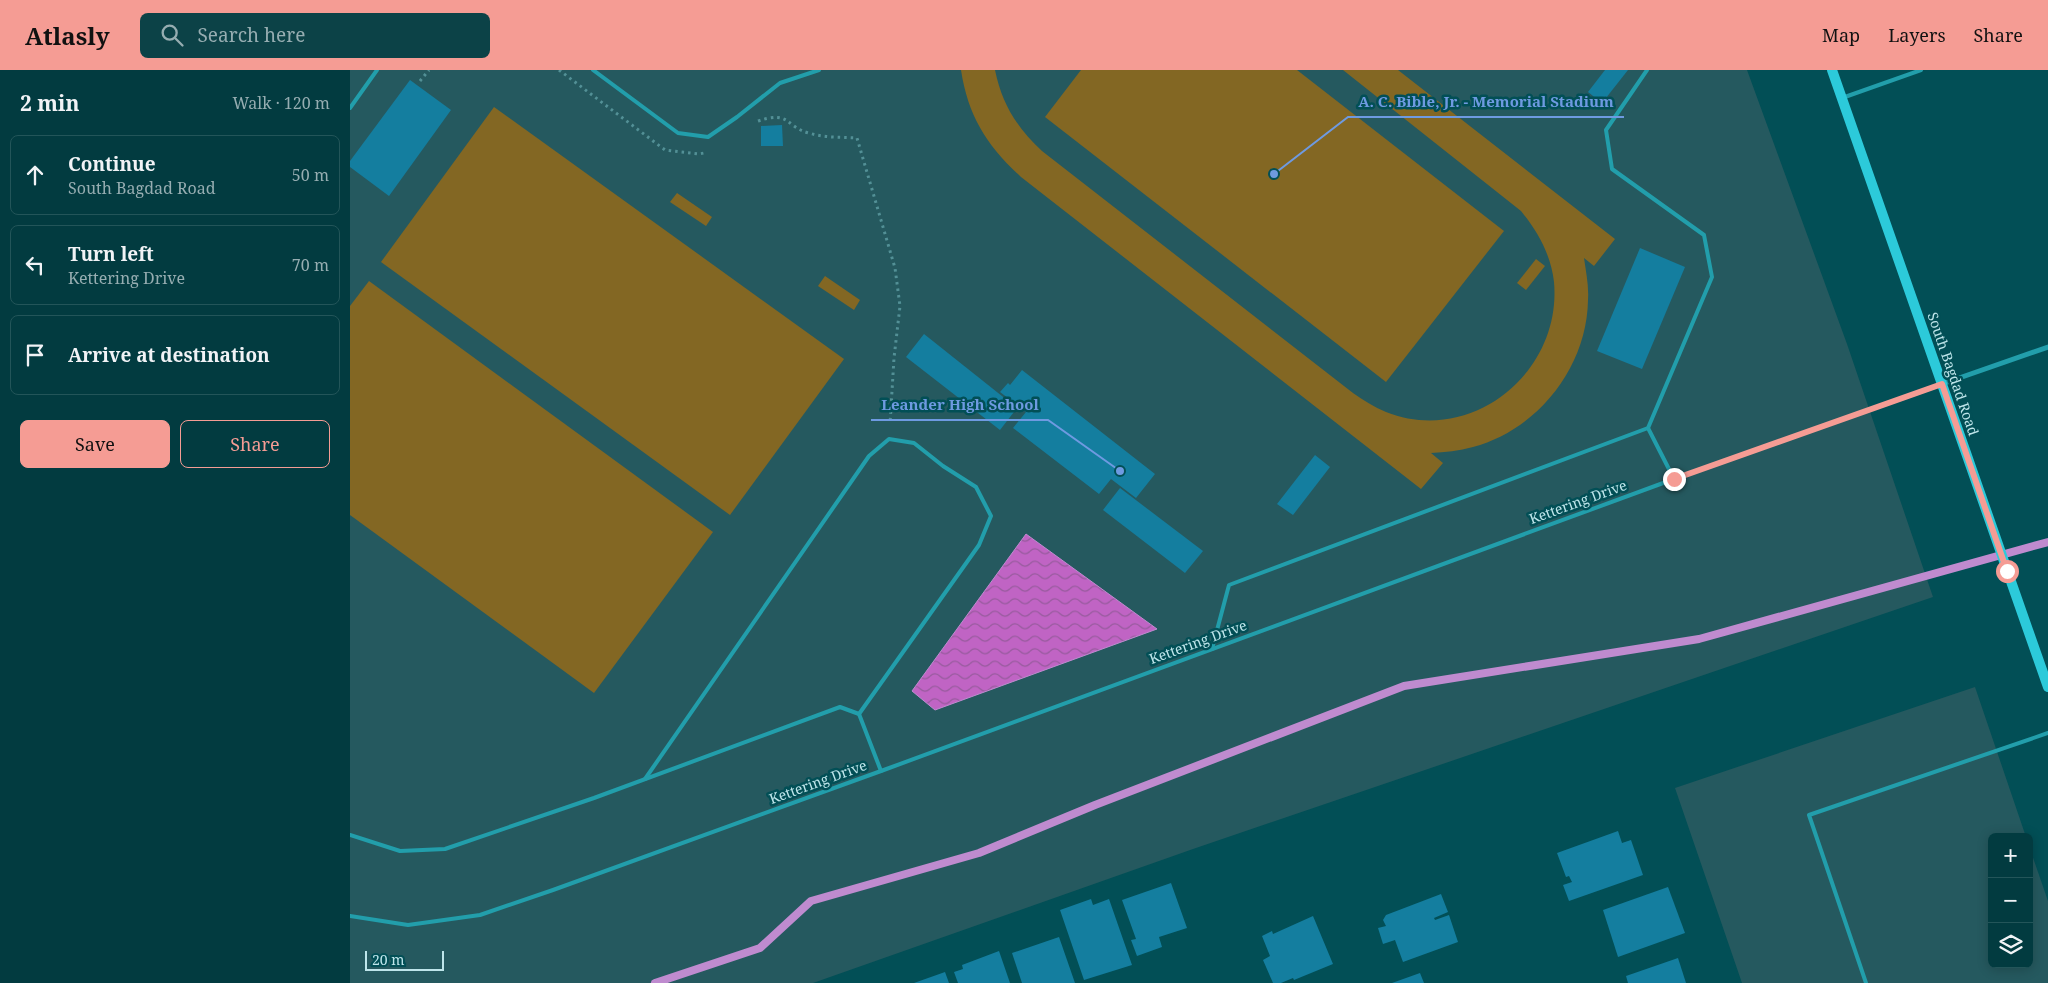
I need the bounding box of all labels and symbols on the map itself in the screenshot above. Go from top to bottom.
callout: A. C. Bible, Jr. - Memorial Stadium [1348,87,1624,117]
text: A. C. Bible, Jr. - Memorial Stadium [1358,91,1614,111]
street label: South Bagdad Road [1923,310,1984,438]
callout: Leander High School [871,390,1048,420]
text: Leander High School [881,394,1040,414]
route end [1663,468,1686,491]
street label: Kettering Drive [1526,475,1629,528]
route start [1996,560,2019,583]
street label: Kettering Drive [1146,615,1249,668]
street label: Kettering Drive [766,755,869,808]
scale bar [365,948,444,971]

